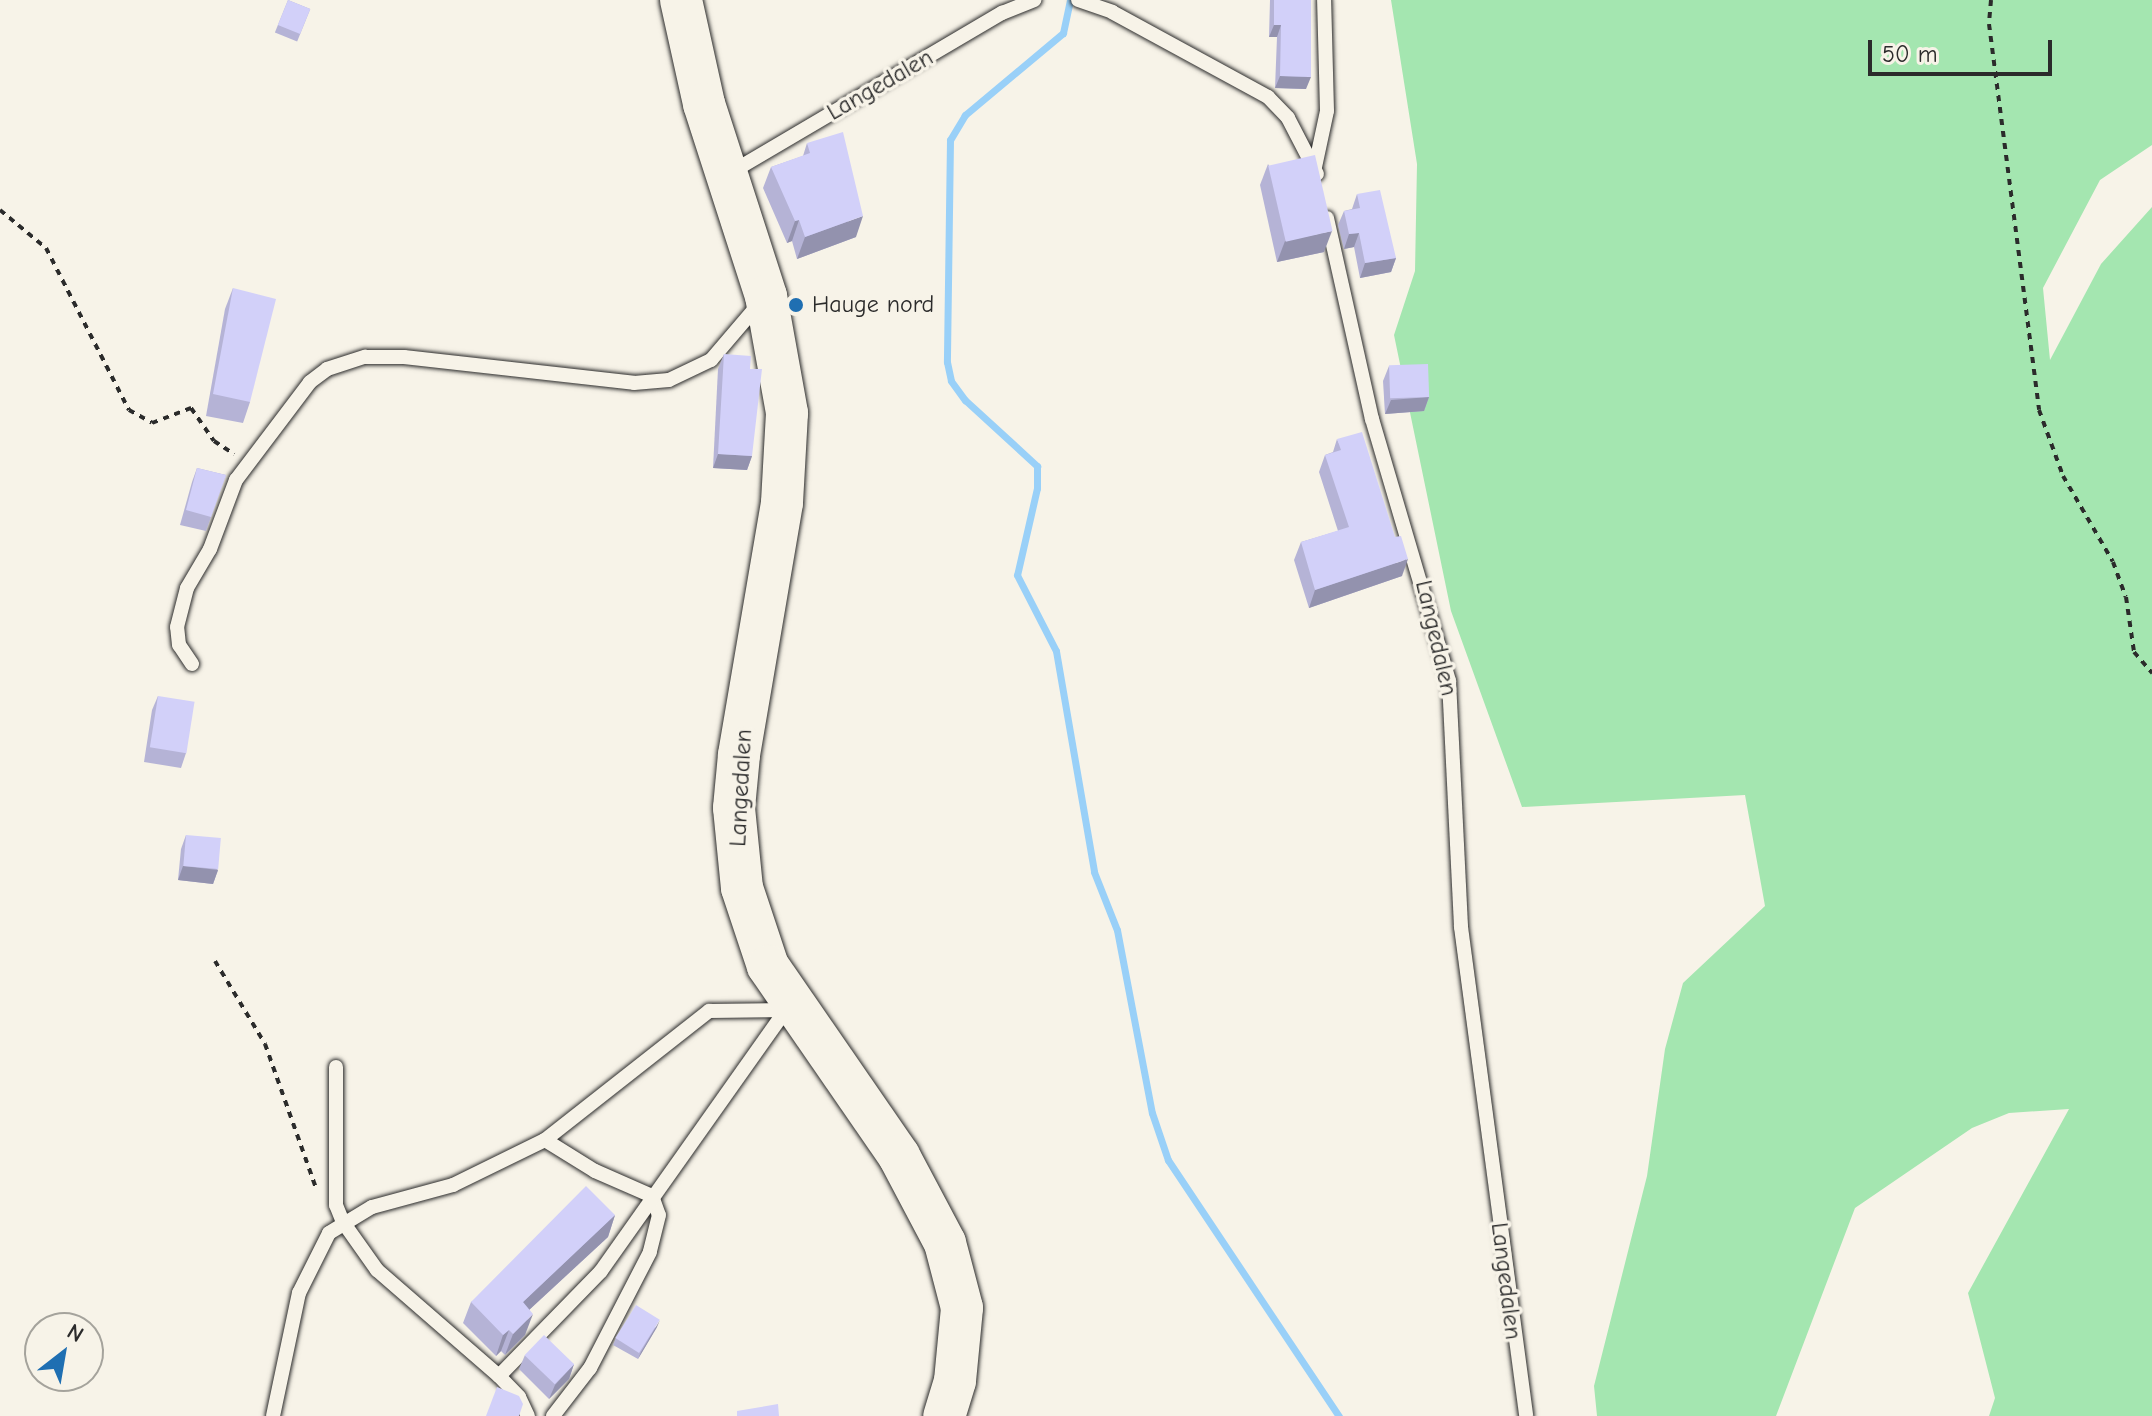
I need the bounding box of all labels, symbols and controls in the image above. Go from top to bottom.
scale bar [1872,24,2056,74]
text: 50 m [1882,40,1938,68]
street label: Langedalen [822,43,938,127]
place label: Hauge nord [812,291,934,319]
marker: Hauge nord [787,296,805,314]
street label: Langedalen [1409,577,1463,699]
street label: Langedalen [724,729,758,847]
street label: Langedalen [1485,1221,1527,1341]
north arrow [24,1312,104,1392]
text: N [62,1318,88,1348]

